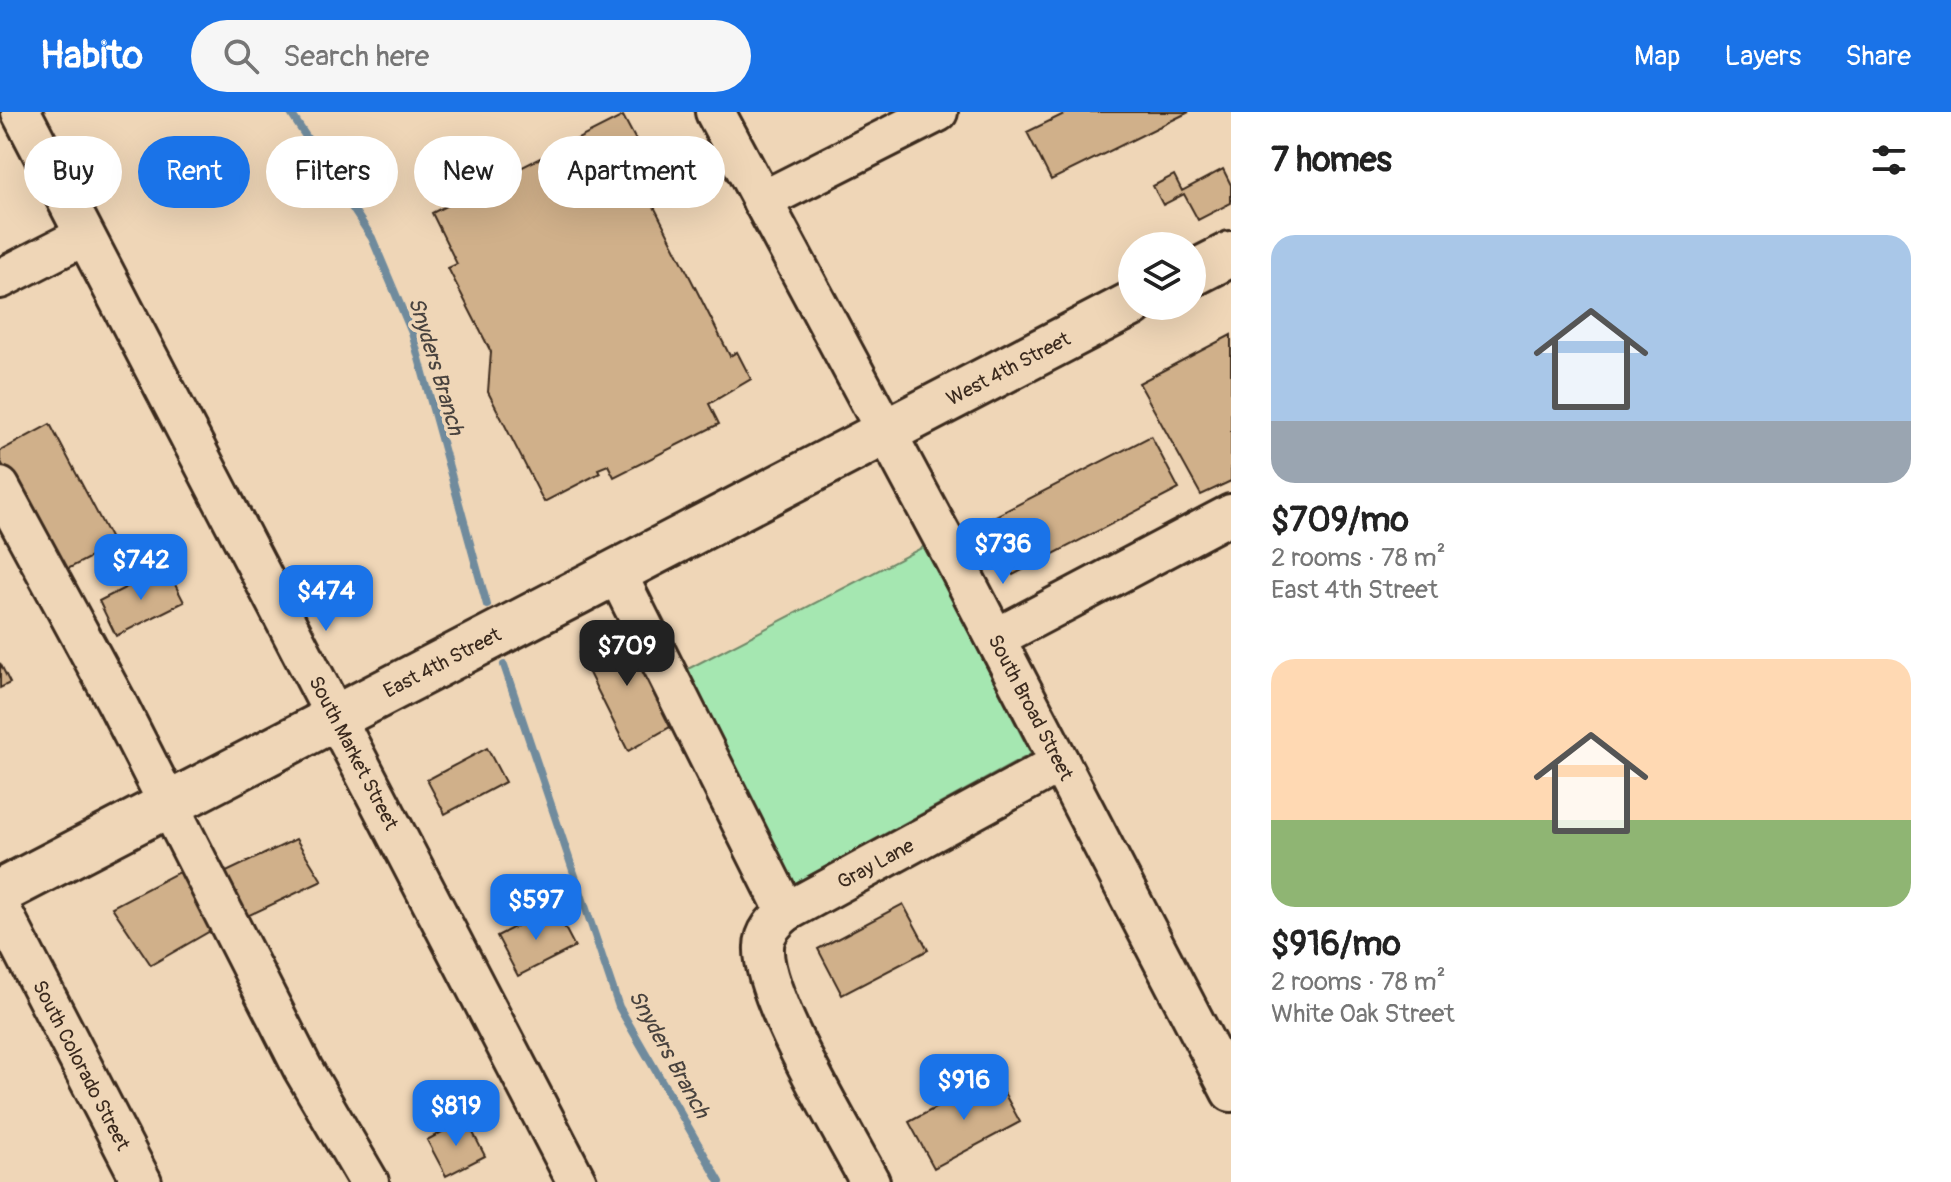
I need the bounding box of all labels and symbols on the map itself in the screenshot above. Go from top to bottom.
water label: Snyders Branch [402,294,471,440]
street label: West 4th Street [942,325,1075,411]
pin: $736 [956,518,1050,586]
pin: $742 [94,534,188,602]
pin: $474 [279,565,373,633]
pin: $709 [580,620,674,688]
street label: East 4th Street [379,621,506,703]
street label: South Broad Street [983,630,1080,785]
street label: South Market Street [304,671,405,835]
street label: Gray Lane [833,832,918,894]
pin: $597 [489,874,583,942]
street label: South Colorado Street [27,976,136,1155]
water label: Snyders Branch [622,985,717,1125]
pin: $916 [917,1054,1011,1122]
pin: $819 [409,1080,503,1148]

